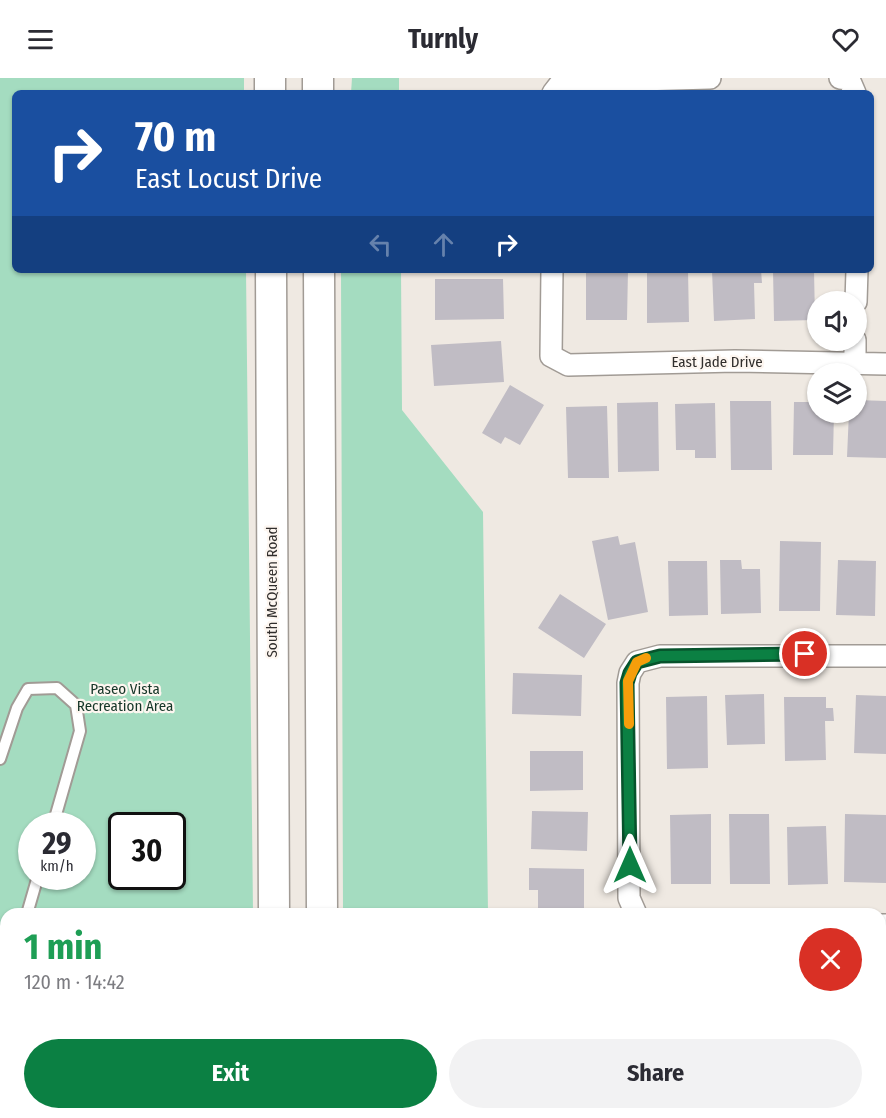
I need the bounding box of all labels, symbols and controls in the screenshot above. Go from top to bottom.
icon: menu [24,23,57,56]
text: Turnly [408,23,478,55]
icon: heart [829,23,862,56]
text: 70 m [135,112,216,162]
icon: right [36,114,114,192]
text: East Locust Drive [135,163,322,195]
icon: left [364,228,397,261]
icon: ahead [427,228,460,261]
icon: right [490,228,523,261]
map controls [807,291,867,423]
button: sound [807,291,867,351]
street label: East Jade Drive [671,353,763,371]
button: layers [807,363,867,423]
street label: South McQueen Road [263,526,281,658]
pin [779,628,830,679]
icon: arrive [788,637,821,670]
park label: Paseo Vista Recreation Area [77,680,173,715]
speed limit sign: 30 [108,812,186,890]
text: 29 [42,826,72,862]
position arrow [598,833,662,897]
text: km/h [40,857,74,875]
text: 1 min [24,925,102,969]
button: close [799,928,862,991]
text: 120 m · 14:42 [24,970,125,994]
button: Exit [24,1039,437,1108]
button: Share [449,1039,862,1108]

